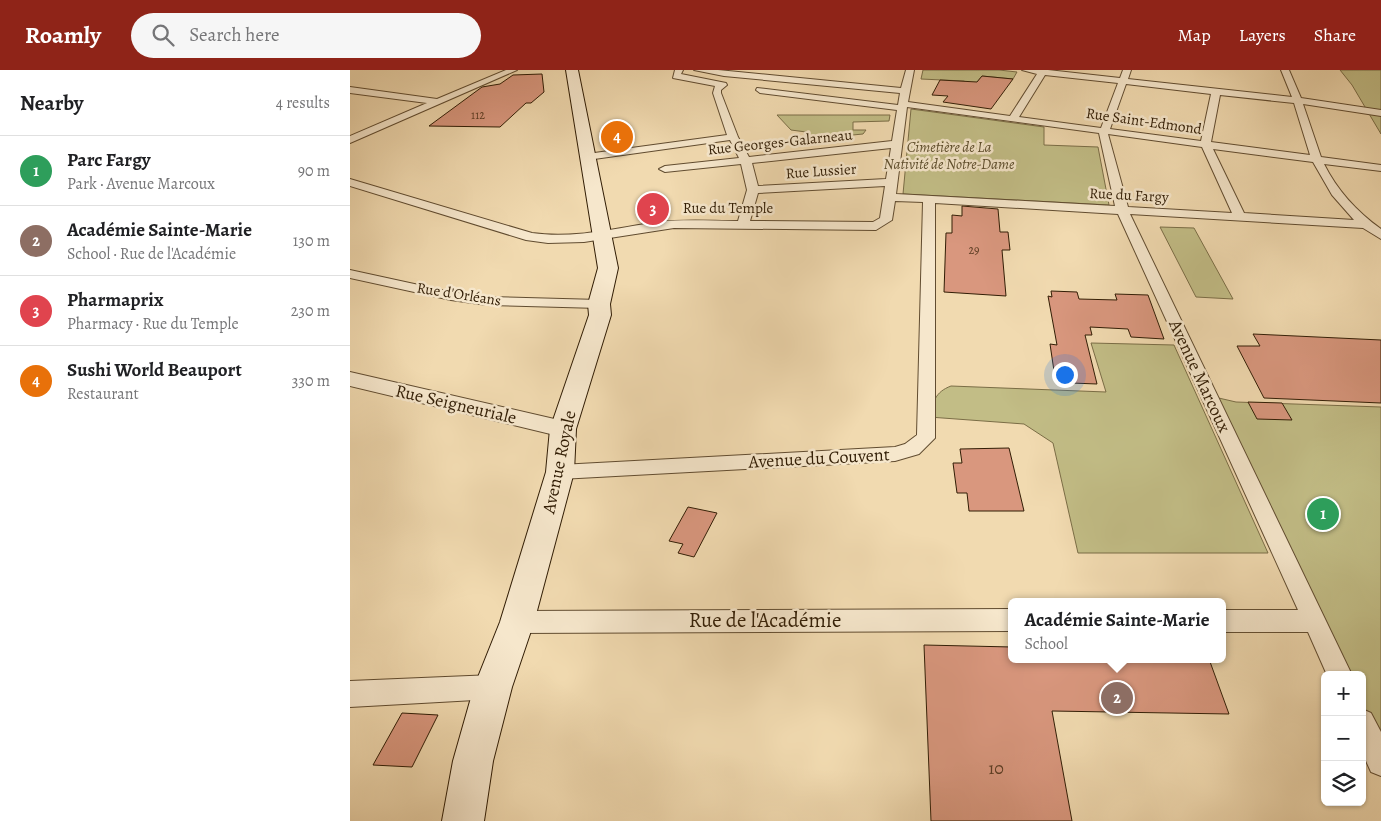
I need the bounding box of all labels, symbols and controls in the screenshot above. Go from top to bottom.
search box [131,13,481,58]
text: Roamly [25,19,101,51]
icon: search [149,21,177,49]
text: Search here [189,22,280,48]
text: Map [1178,23,1211,47]
text: Layers [1239,23,1286,47]
text: Share [1314,23,1356,47]
text: Nearby [20,89,83,117]
text: 4 results [276,92,330,114]
street label: Rue Saint-Edmond [1085,103,1204,139]
house number: 112 [471,107,485,123]
pin: 4 [601,118,633,156]
street label: Rue Georges-Galarneau [707,124,854,160]
park label: Cimetière de La Nativité de Notre-Dame [884,137,1015,174]
text: Parc Fargy [67,147,151,173]
street label: Rue Lussier [785,159,857,183]
text: 1 [33,160,39,182]
text: 90 m [298,160,330,182]
text: Park · Avenue Marcoux [67,173,215,195]
street label: Rue du Fargy [1089,183,1170,207]
pin: 3 [637,190,669,228]
street label: Rue du Temple [683,198,774,218]
text: Académie Sainte-Marie [67,217,252,243]
text: 2 [32,230,40,252]
text: 130 m [293,230,330,252]
house number: 29 [968,242,980,258]
text: School · Rue de l'Académie [67,243,236,265]
street label: Rue d'Orléans [415,277,503,311]
text: Pharmaprix [67,287,163,313]
text: 3 [33,300,39,322]
text: 230 m [291,300,330,322]
text: Pharmacy · Rue du Temple [67,313,239,335]
street label: Avenue Marcoux [1163,315,1237,437]
text: Sushi World Beauport [67,357,242,383]
your location [1052,362,1078,388]
text: 4 [32,370,40,392]
text: 330 m [292,370,330,392]
street label: Rue Seigneuriale [393,378,519,430]
text: Restaurant [67,383,139,405]
street label: Avenue Royale [536,408,582,517]
street label: Avenue du Couvent [747,442,890,474]
pin: 1 [1307,495,1339,533]
popup [1008,598,1226,663]
street label: Rue de l'Académie [689,606,841,634]
text: Académie Sainte-Marie [1025,607,1209,633]
text: School [1025,633,1068,655]
map controls [1321,671,1366,806]
button: + [1321,671,1366,716]
pin: 2 [1101,679,1133,717]
button: − [1321,716,1366,761]
house number: 10 [988,756,1004,780]
button: layers [1321,761,1366,806]

